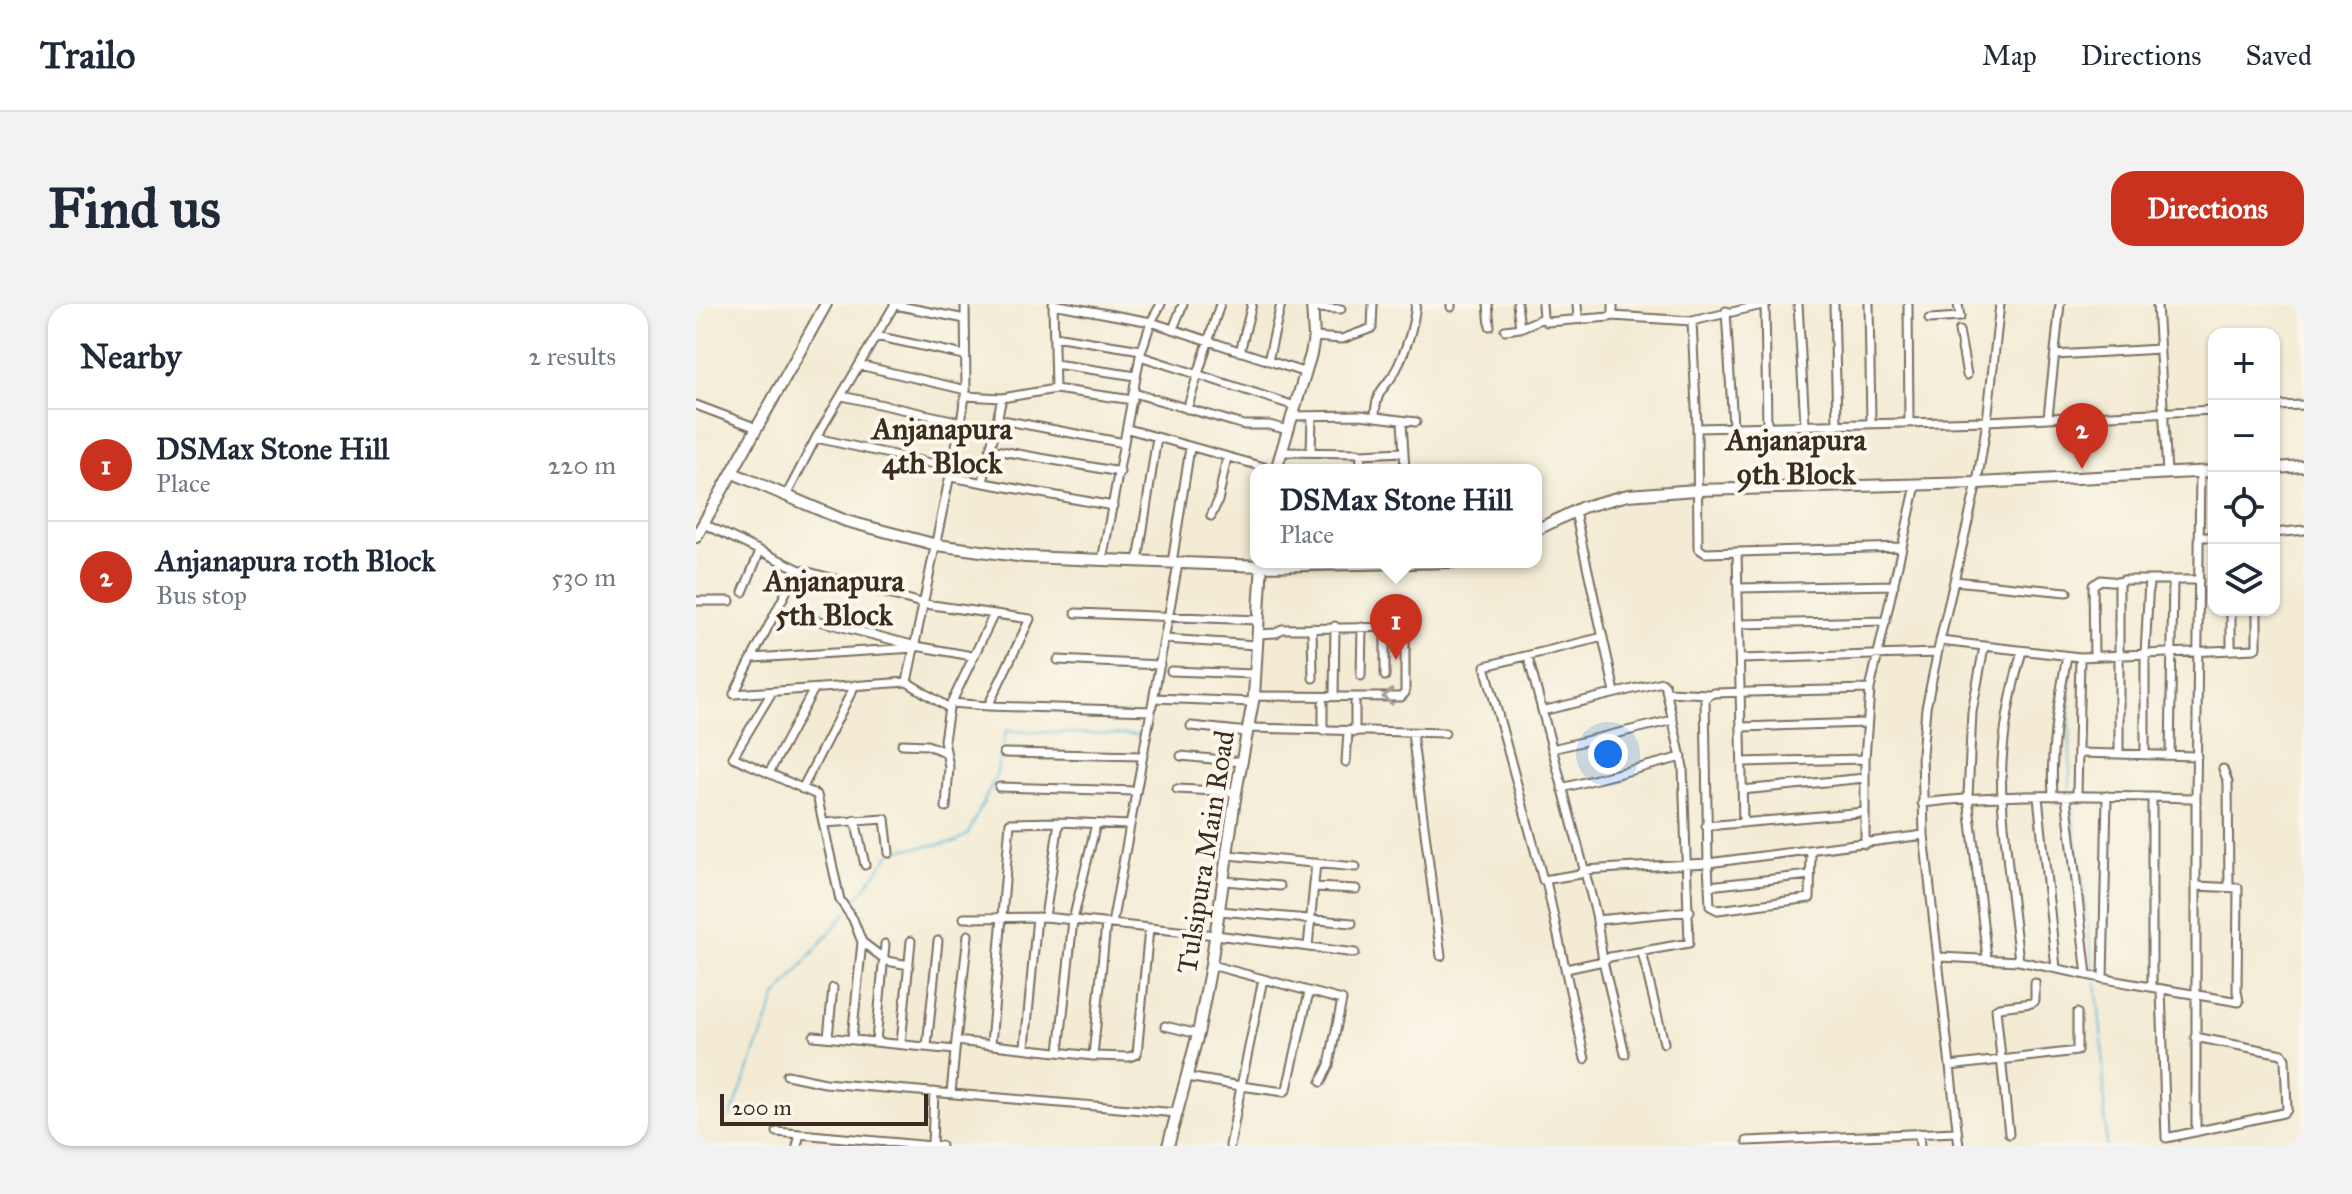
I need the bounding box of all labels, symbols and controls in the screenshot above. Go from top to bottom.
text: Trailo [40,32,135,78]
text: Map [1982,38,2037,73]
text: Directions [2081,38,2202,73]
text: Saved [2246,38,2312,73]
button: Directions [2111,171,2304,246]
text: Find us [48,174,221,242]
map controls [2208,328,2280,616]
button: + [2208,328,2280,400]
text: Nearby [80,336,182,377]
text: 2 results [528,340,616,372]
button: − [2208,400,2280,472]
pin: 2 [2056,403,2108,469]
district label: Anjanapura 4th Block [870,411,1013,481]
district label: Anjanapura 9th Block [1724,422,1867,493]
text: DSMax Stone Hill [156,431,389,467]
text: 1 [101,449,111,481]
text: 220 m [548,449,616,481]
popup [1250,464,1542,568]
text: Place [156,467,211,499]
button: locate [2208,472,2280,544]
text: DSMax Stone Hill [1279,482,1513,518]
text: Place [1279,518,1334,550]
text: Anjanapura 10th Block [156,543,435,579]
button: layers [2208,544,2280,616]
text: 2 [100,561,112,593]
text: 530 m [551,561,616,593]
district label: Anjanapura 5th Block [762,563,905,633]
text: Bus stop [156,579,247,611]
pin: 1 [1370,594,1422,660]
one-way arrow [1381,688,1394,706]
street label: Tulsipura Main Road [1169,728,1242,976]
your location [1588,734,1628,774]
scale bar [720,1090,928,1126]
text: 200 m [732,1094,792,1121]

